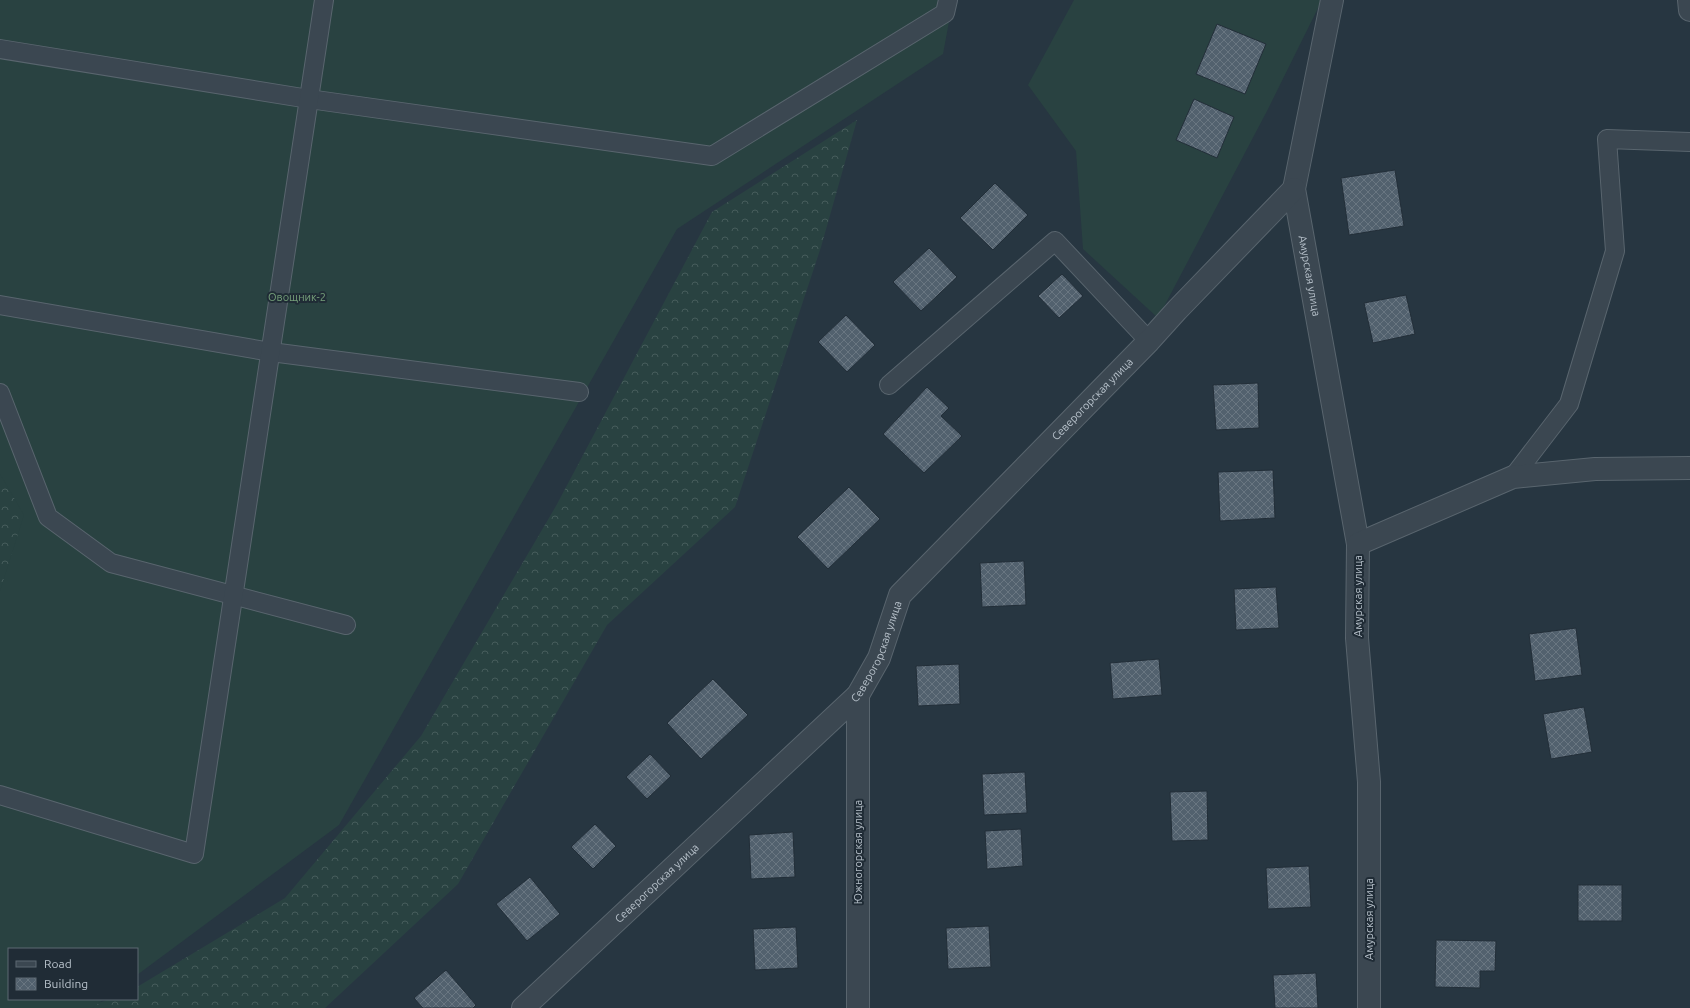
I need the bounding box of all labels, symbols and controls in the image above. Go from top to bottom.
street label: Амурская улица [1296,234,1323,317]
park label: Овощник-2 [268,291,326,303]
street label: Северогорская улица [1049,355,1135,442]
street label: Амурская улица [1352,555,1364,637]
street label: Северогорская улица [848,599,904,705]
street label: Южногорская улица [852,800,864,904]
street label: Северогорская улица [612,841,701,925]
street label: Амурская улица [1363,878,1375,960]
legend [8,948,138,1000]
text: Road [44,957,72,970]
text: Building [44,977,88,990]

